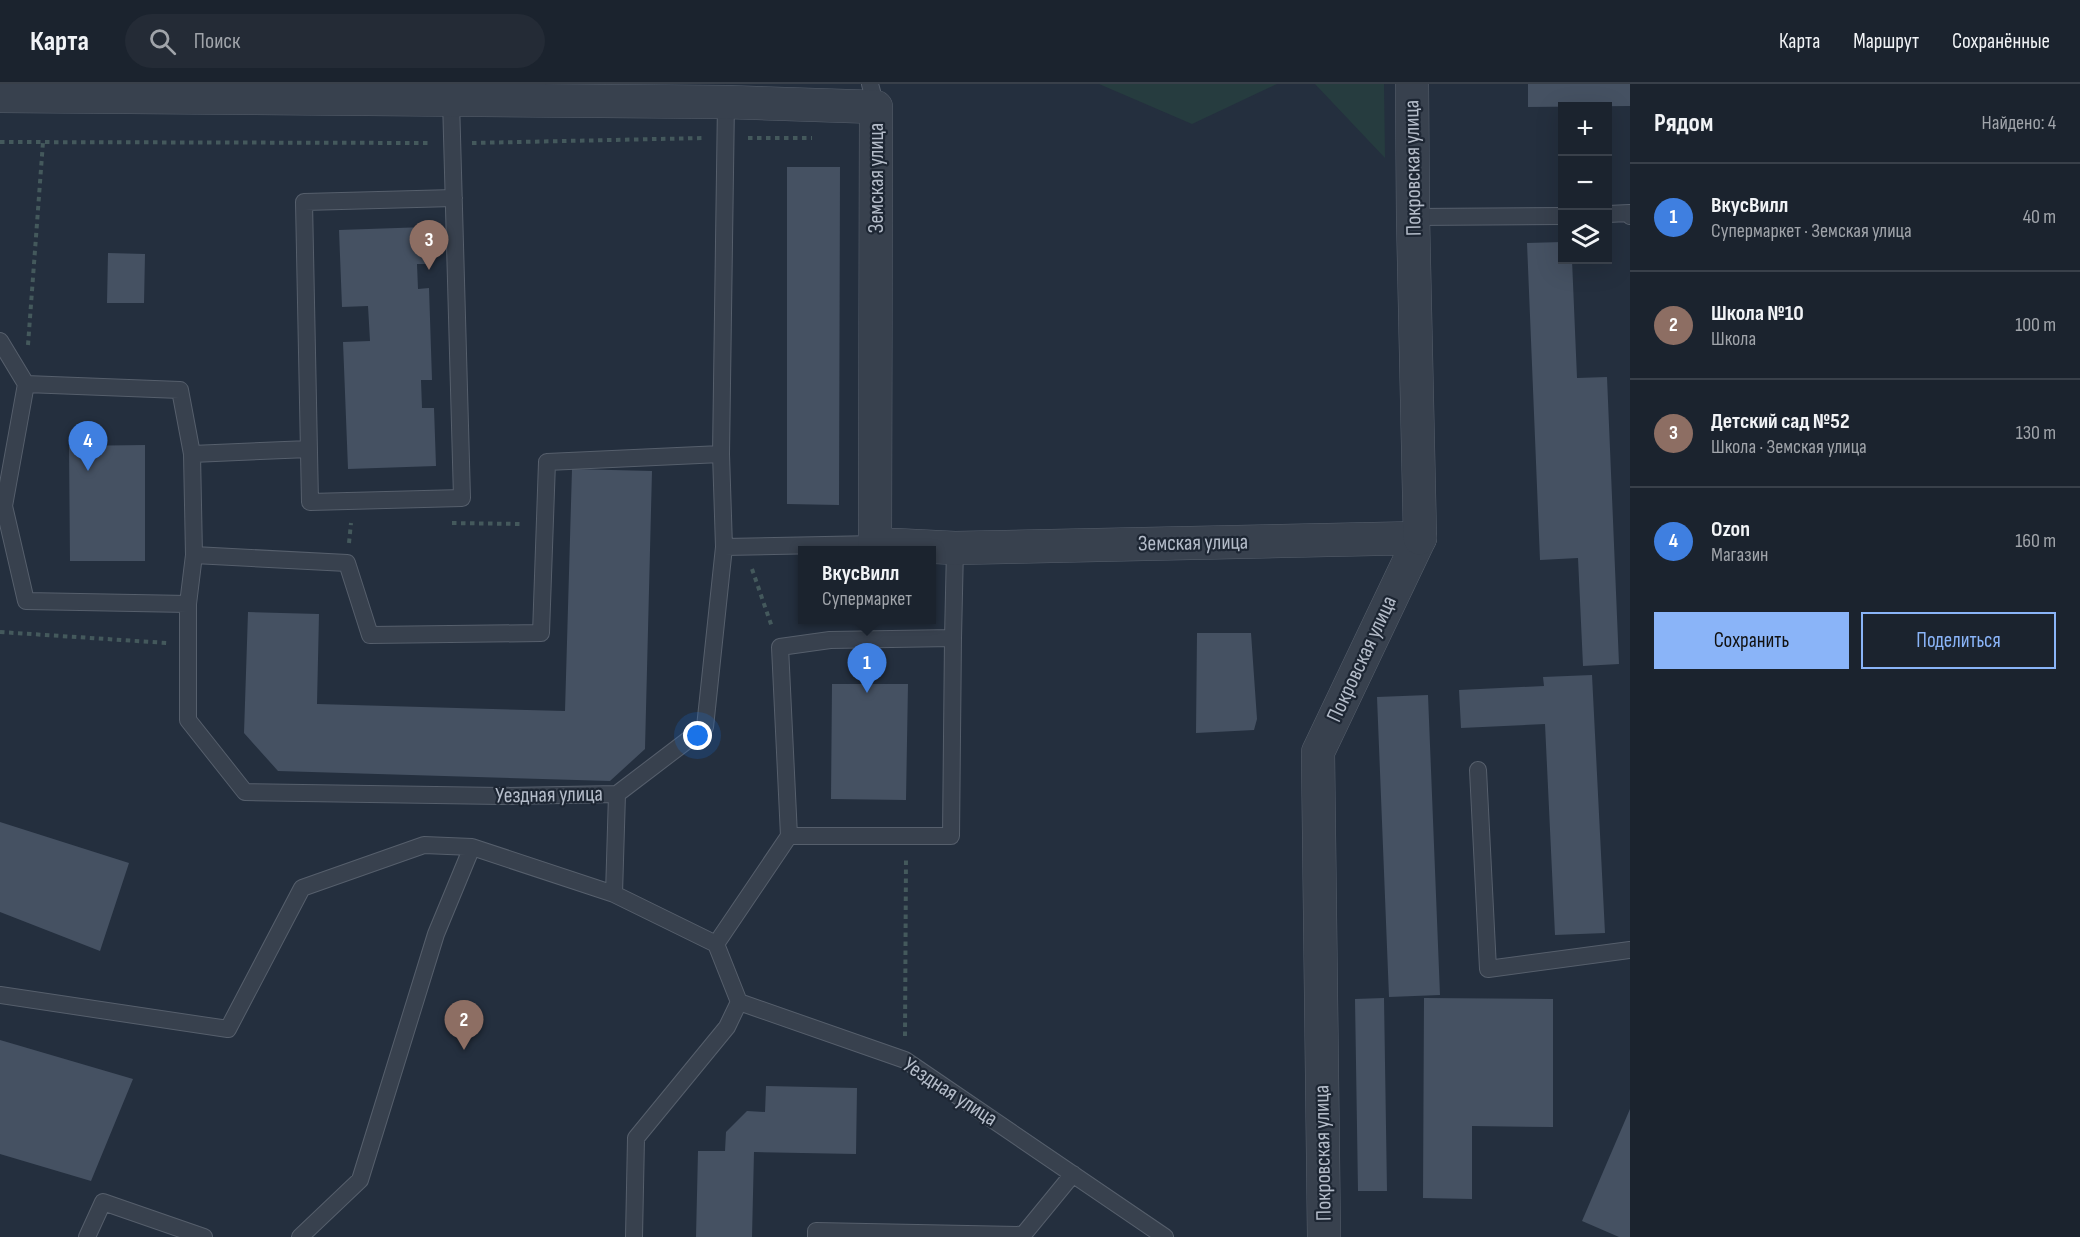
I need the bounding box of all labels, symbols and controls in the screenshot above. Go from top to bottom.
search box [125,14,545,68]
text: Карта [30,25,89,58]
icon: search [146,25,179,58]
text: Поиск [194,28,240,55]
text: Карта [1779,29,1820,54]
text: Маршрут [1853,29,1919,54]
text: Сохранённые [1952,29,2050,54]
street label: Покровская улица [1398,100,1428,236]
map controls [1558,102,1612,264]
button: + [1558,102,1612,156]
text: Рядом [1654,108,1713,139]
text: Найдено: 4 [1982,111,2056,135]
street label: Земская улица [863,123,890,233]
button: − [1558,156,1612,210]
text: ВкусВилл [1711,192,1788,219]
text: 1 [1670,205,1677,229]
text: 40 m [2023,205,2056,229]
button: layers [1558,210,1612,264]
text: Супермаркет · Земская улица [1711,219,1912,243]
pin: 3 [410,220,448,270]
text: Школа №10 [1711,300,1804,327]
text: 2 [1669,313,1678,337]
text: 100 m [2015,313,2056,337]
text: Школа [1711,327,1756,351]
text: Детский сад №52 [1711,408,1850,435]
text: 3 [1669,421,1678,445]
text: 130 m [2016,421,2056,445]
pin: 4 [68,422,107,471]
text: Школа · Земская улица [1711,435,1867,459]
text: Ozon [1711,516,1750,543]
street label: Земская улица [1138,529,1248,557]
text: 4 [1669,529,1678,553]
text: 160 m [2015,529,2056,553]
text: Магазин [1711,543,1768,567]
popup [798,546,936,624]
text: ВкусВилл [822,560,899,587]
text: Супермаркет [822,587,912,611]
street label: Покровская улица [1321,592,1403,726]
button: Сохранить [1654,612,1849,669]
button: Поделиться [1861,612,2056,669]
pin: 1 [848,644,886,693]
your location [683,721,712,750]
street label: Уездная улица [495,781,603,809]
pin: 2 [444,1000,484,1050]
street label: Уездная улица [898,1051,1002,1133]
street label: Покровская улица [1308,1085,1338,1221]

